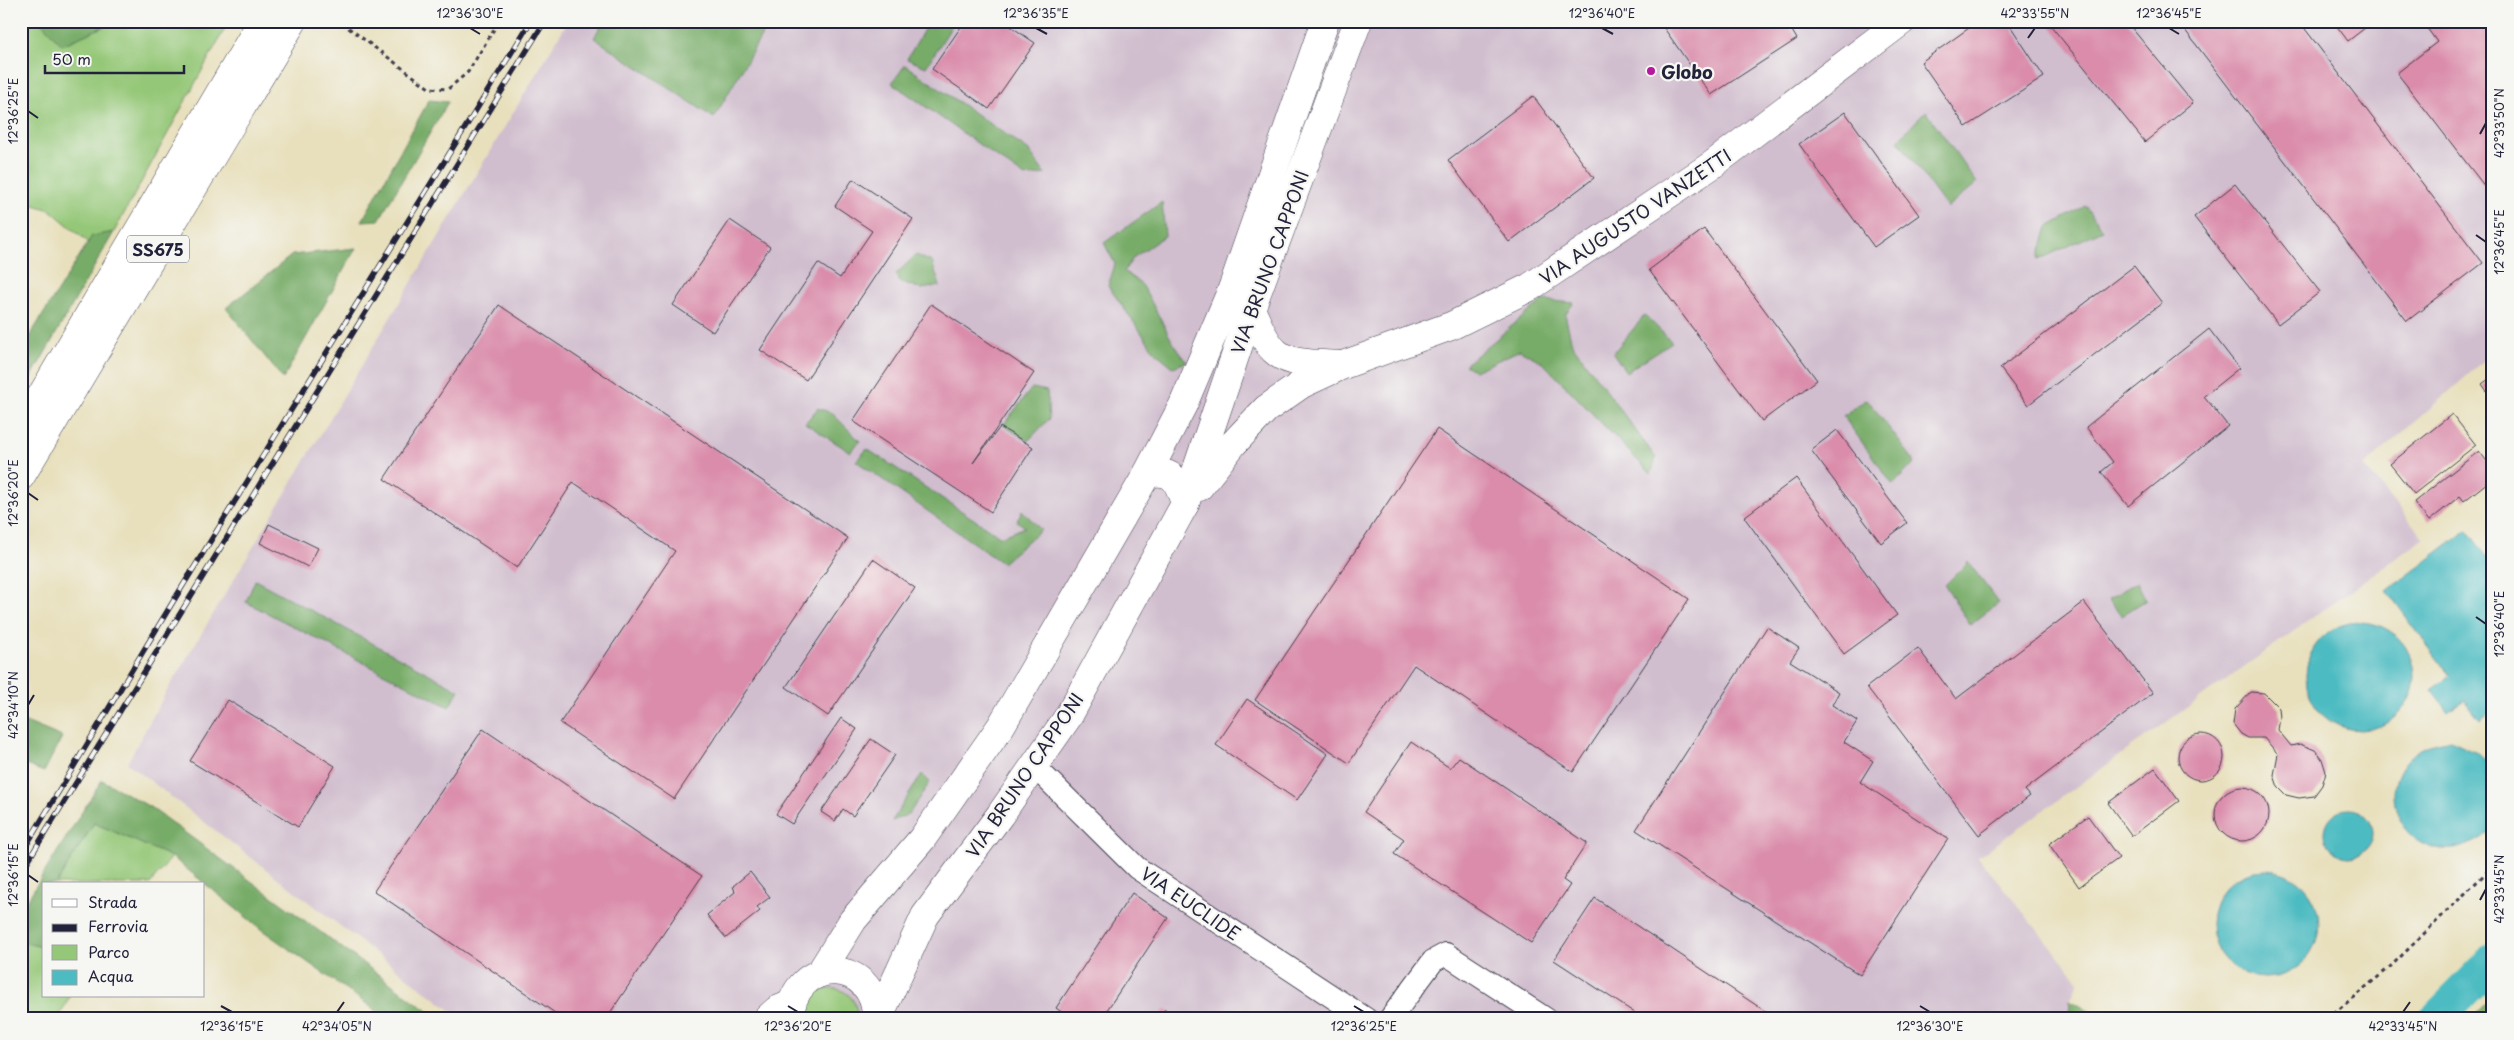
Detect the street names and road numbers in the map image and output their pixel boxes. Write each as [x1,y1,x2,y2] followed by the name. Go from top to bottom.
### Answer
[1534,141,1736,291] street label: VIA AUGUSTO VANZETTI
[1223,166,1315,358] street label: VIA BRUNO CAPPONI
[127,235,189,262] road number: SS675
[959,687,1089,863] street label: VIA BRUNO CAPPONI
[1136,860,1246,946] street label: VIA EUCLIDE

